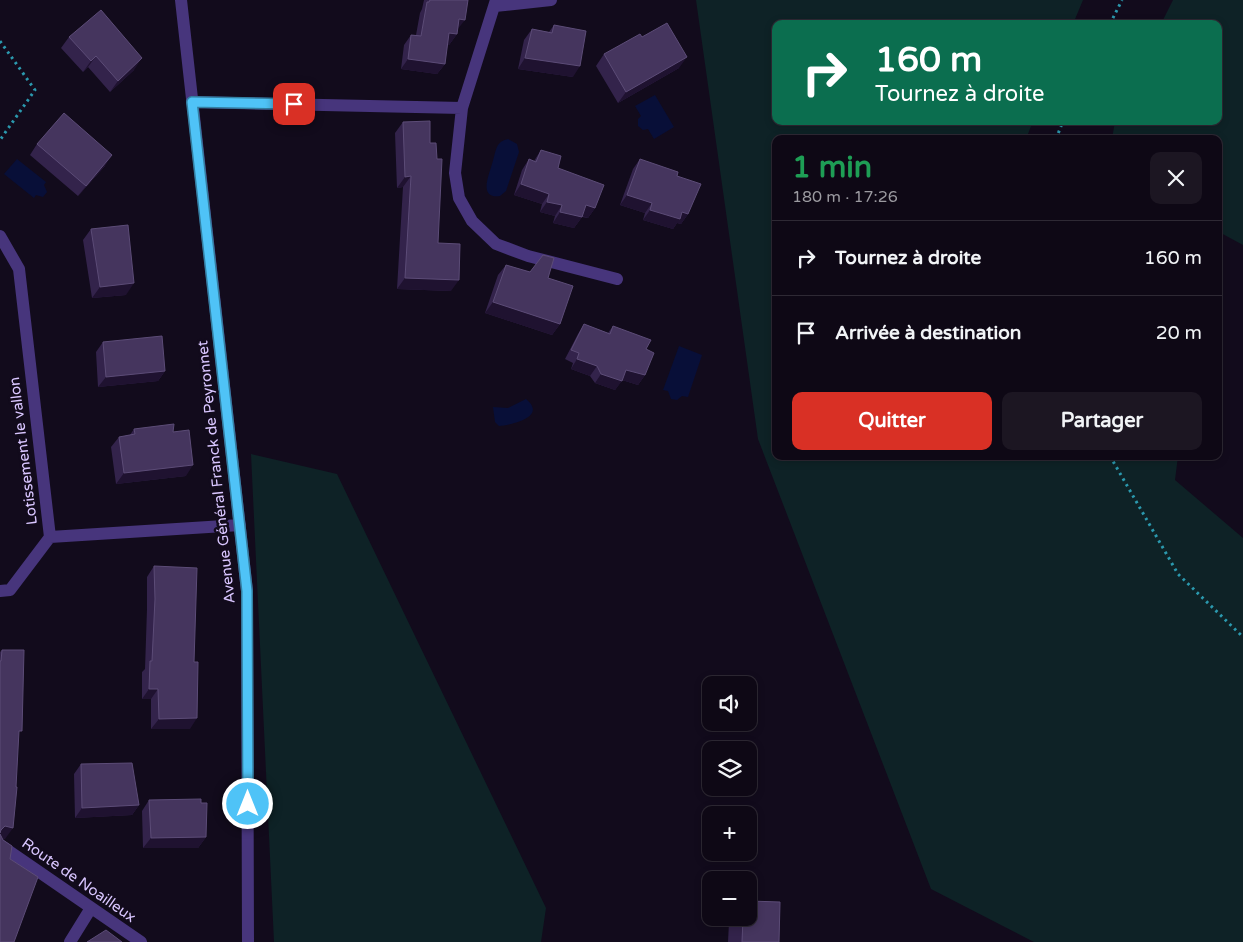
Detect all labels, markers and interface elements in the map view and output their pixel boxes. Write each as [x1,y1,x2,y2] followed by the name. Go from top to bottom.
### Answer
[875,39,982,81] text: 160 m
[792,40,857,105] icon: right
[875,81,1044,107] text: Tournez à droite
[273,83,315,125] pin
[280,90,308,118] icon: arrive
[792,149,872,186] text: 1 min
[1150,152,1202,204] button: close
[792,187,898,207] text: 180 m · 17:26
[792,244,820,272] icon: right
[835,247,981,269] text: Tournez à droite
[1144,247,1202,269] text: 160 m
[792,319,820,347] icon: arrive
[835,322,1021,344] text: Arrivée à destination
[1156,322,1202,344] text: 20 m
[193,339,239,604] street label: Avenue Général Franck de Peyronnet
[5,376,41,526] street label: Lotissement le vallon
[792,392,992,450] button: Quitter
[1002,392,1202,450] button: Partager
[702,676,757,926] map controls
[702,676,757,731] button: sound
[702,741,757,796] button: layers
[221,777,273,829] position arrow
[702,806,757,861] button: +
[19,834,139,926] street label: Route de Noailleux
[702,871,757,926] button: −

